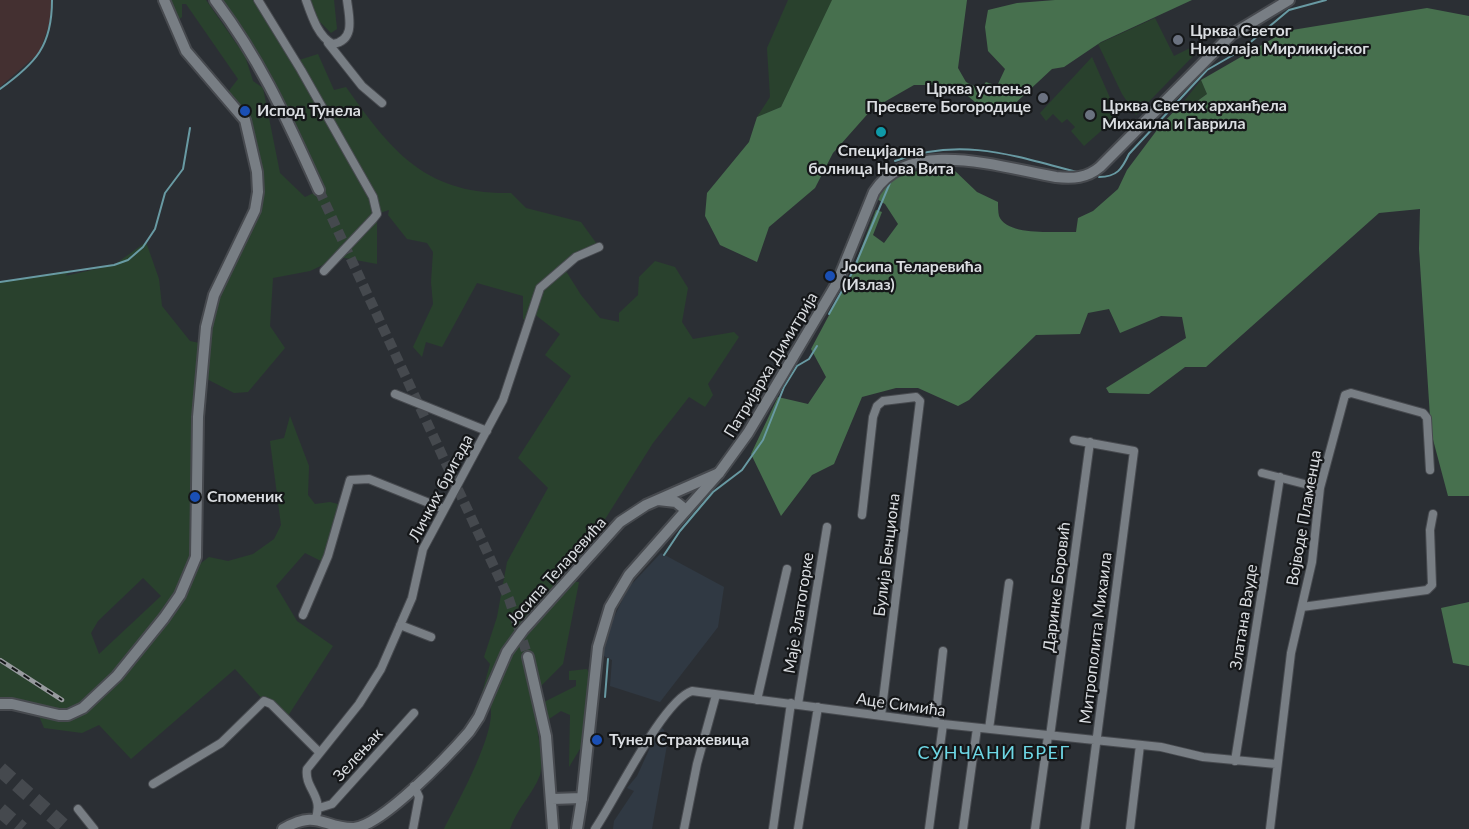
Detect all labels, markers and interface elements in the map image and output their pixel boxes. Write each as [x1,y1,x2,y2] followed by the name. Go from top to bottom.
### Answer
[1190,21,1369,59] place label: Црква Светог Николаја Мирликијског
[1171,33,1185,47] marker: Црква Светог Николаја Мирликијског
[866,79,1031,117] place label: Црква успења Пресвете Богородице
[1036,91,1050,105] marker: Црква успења Пресвете Богородице
[1102,96,1287,134] place label: Црква Светих арханђела Михаила и Гаврила
[257,101,361,121] place label: Испод Тунела
[238,104,252,118] marker: Испод Тунела
[1083,108,1097,122] marker: Црква Светих арханђела Михаила и Гаврила
[874,125,888,139] marker: Специјална болница Нова Вита
[808,141,954,179] place label: Специјална болница Нова Вита
[842,257,982,295] place label: Јосипа Теларевића (Излаз)
[823,269,837,283] marker: Јосипа Теларевића (Излаз)
[720,289,822,441] street label: Патријарха Димитрија
[405,431,477,545] street label: Личких бригада
[1283,449,1325,587] street label: Војводе Пламенца
[207,487,283,507] place label: Споменик
[188,490,202,504] marker: Споменик
[870,492,904,618] street label: Булија Бенциона
[504,513,610,629] street label: Јосипа Теларевића
[1039,521,1075,653] street label: Даринке Боровић
[780,551,818,675] street label: Маје Златогорке
[1076,551,1116,725] street label: Митрополита Михаила
[1226,563,1262,671] street label: Златана Вауде
[855,689,947,721] street label: Аце Симића
[329,725,387,785] street label: Зелењак
[609,730,749,750] place label: Тунел Стражевица
[590,733,604,747] marker: Тунел Стражевица
[917,742,1071,764] district label: СУНЧАНИ БРЕГ

